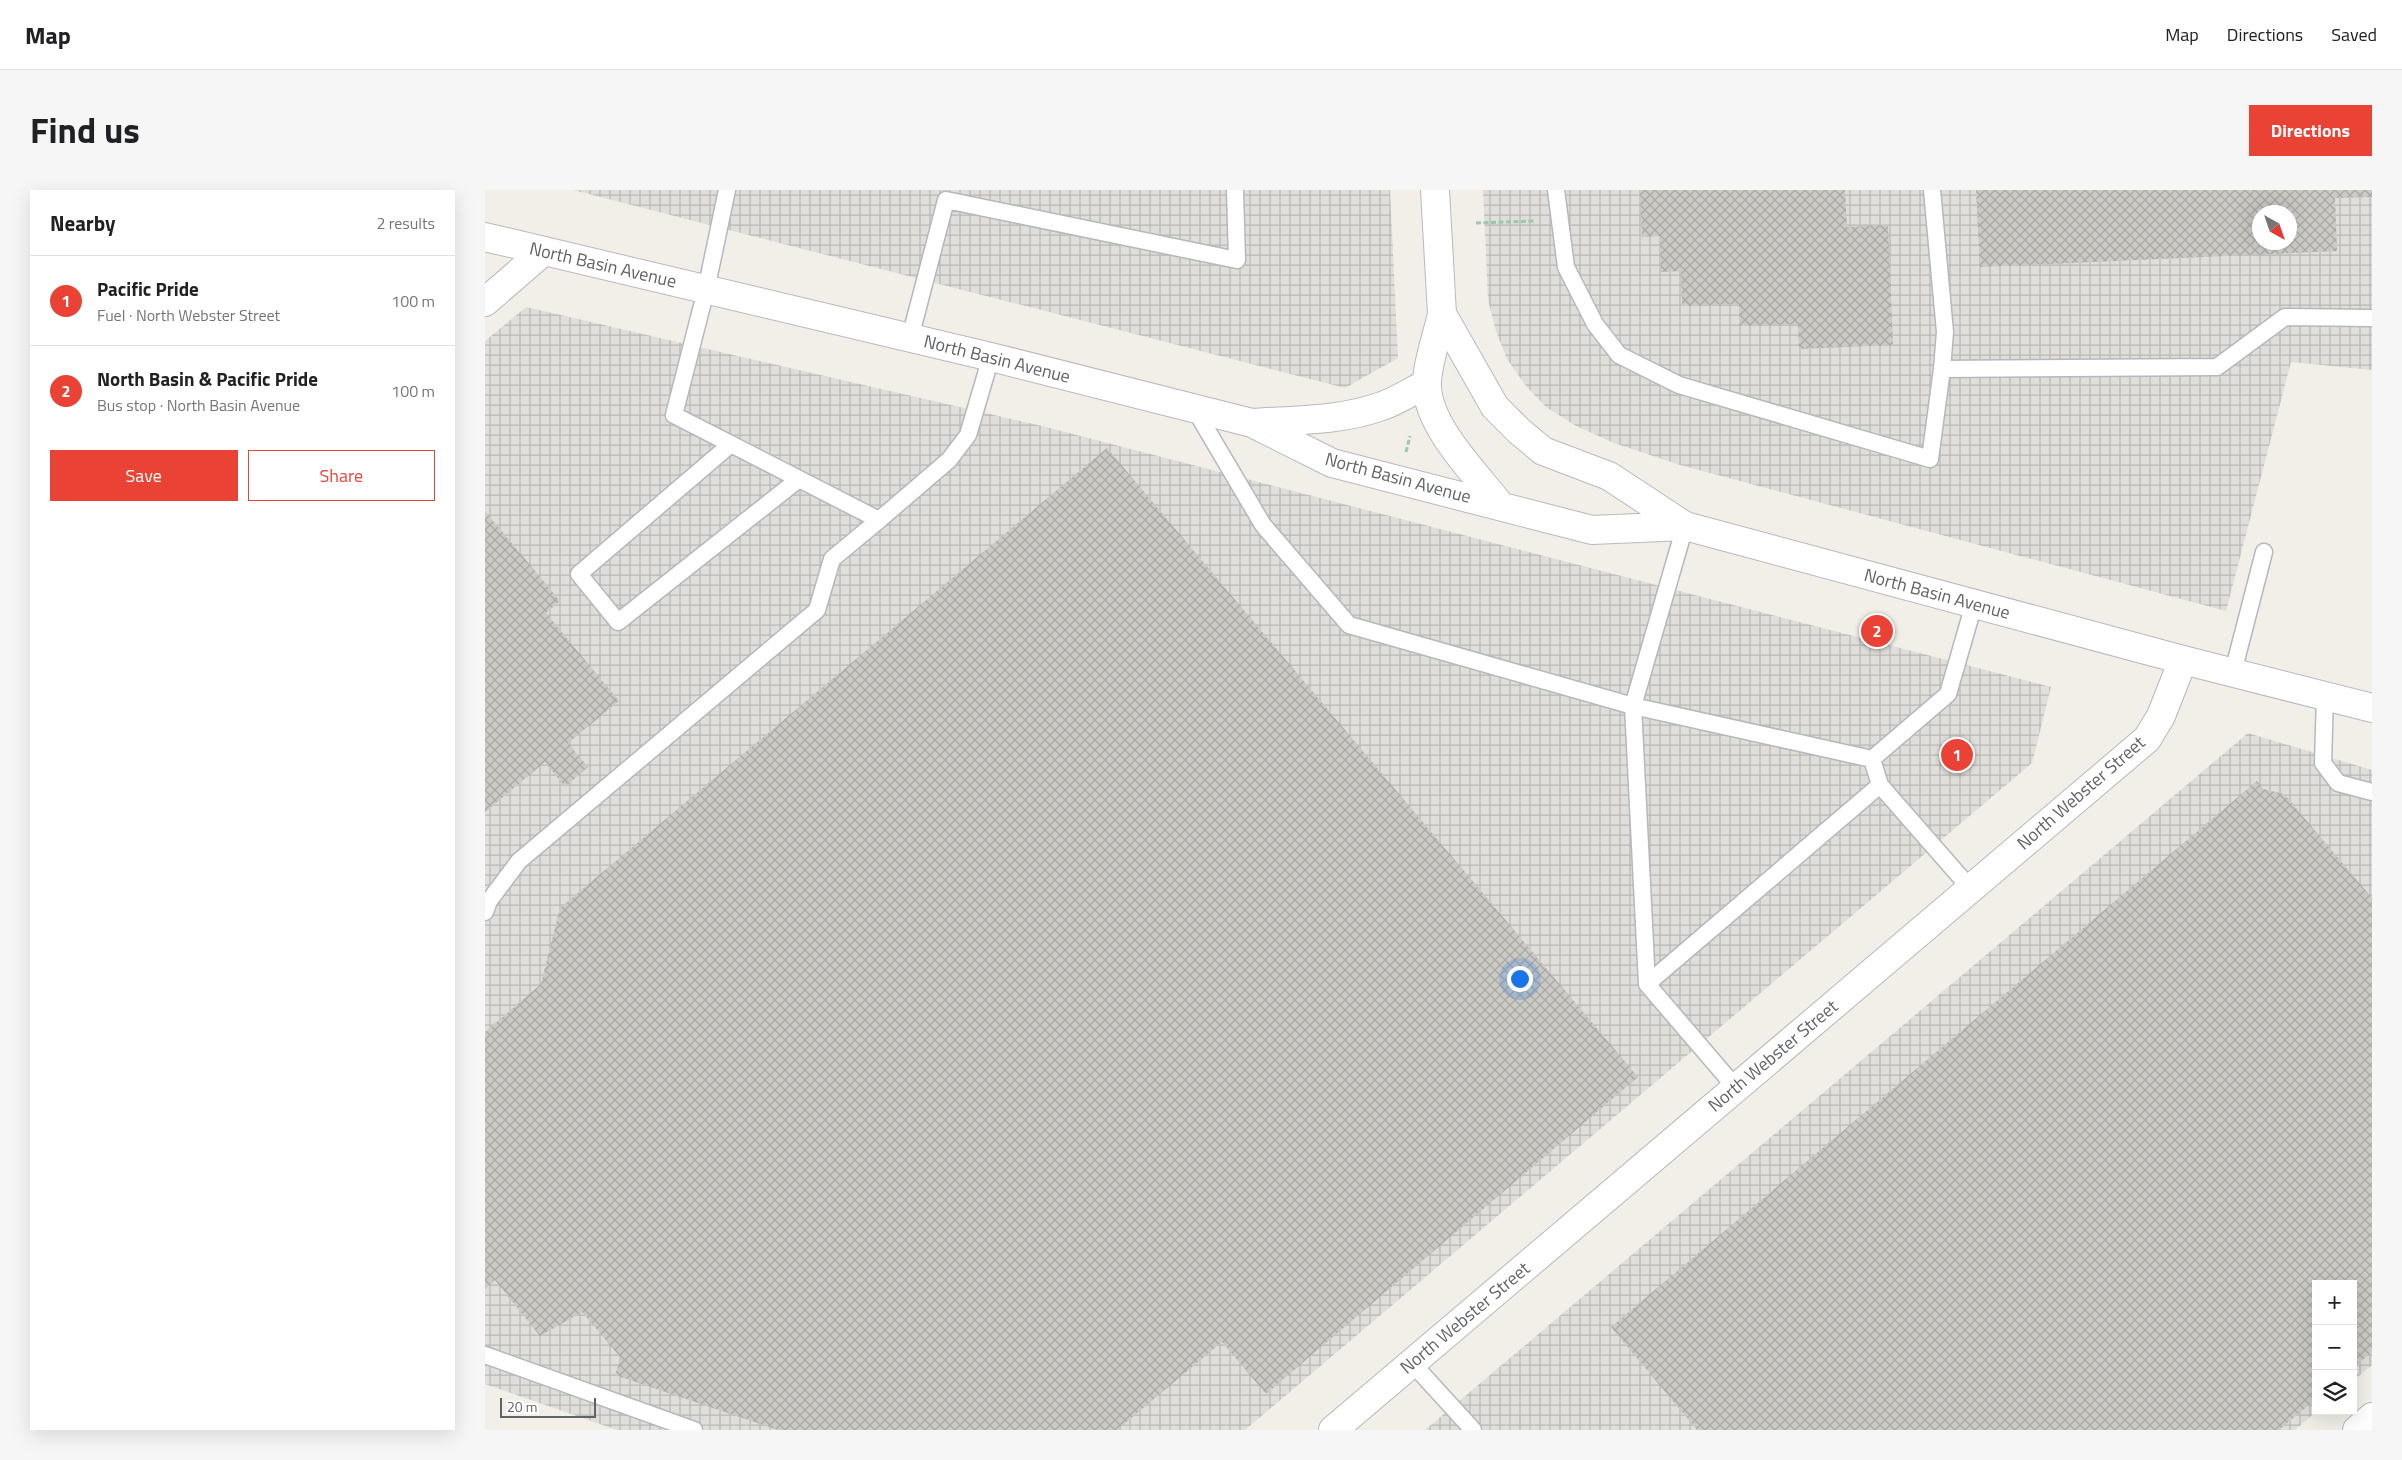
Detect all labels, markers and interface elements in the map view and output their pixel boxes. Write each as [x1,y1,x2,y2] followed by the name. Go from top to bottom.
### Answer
[25,17,71,53] text: Map
[2165,21,2199,48] text: Map
[2227,21,2303,48] text: Directions
[2331,21,2377,48] text: Saved
[30,103,140,157] text: Find us
[2249,105,2372,156] button: Directions
[2252,205,2297,250] north arrow
[50,207,115,239] text: Nearby
[376,211,435,235] text: 2 results
[527,234,679,295] street label: North Basin Avenue
[97,274,199,303] text: Pacific Pride
[62,289,70,313] text: 1
[391,289,435,313] text: 100 m
[97,303,280,327] text: Fuel · North Webster Street
[921,327,1073,390] street label: North Basin Avenue
[97,364,318,393] text: North Basin & Pacific Pride
[62,379,70,403] text: 2
[391,379,435,403] text: 100 m
[97,393,300,417] text: Bus stop · North Basin Avenue
[1322,445,1474,510] street label: North Basin Avenue
[50,450,238,501] button: Save
[248,450,435,501] button: Share
[1861,561,2013,626] street label: North Basin Avenue
[1861,612,1893,650] pin: 2
[2011,729,2151,856] street label: North Webster Street
[1941,736,1973,774] pin: 1
[1507,966,1533,992] your location
[1702,993,1844,1118] street label: North Webster Street
[1394,1255,1536,1380] street label: North Webster Street
[2312,1280,2357,1415] map controls
[2312,1280,2357,1325] button: +
[2312,1325,2357,1370] button: −
[2312,1370,2357,1415] button: layers
[500,1395,596,1418] scale bar
[507,1396,537,1417] text: 20 m

